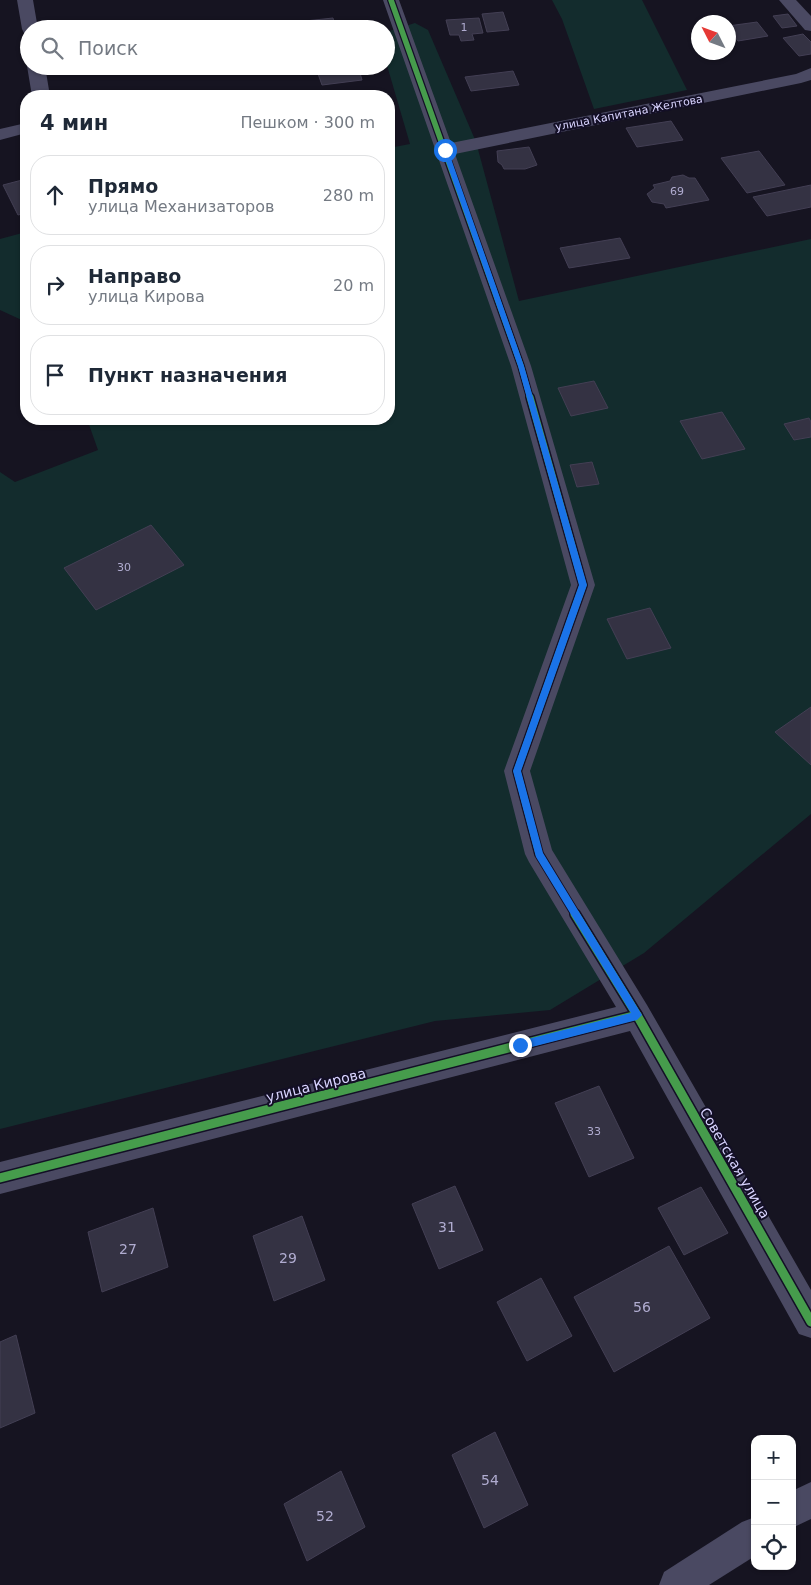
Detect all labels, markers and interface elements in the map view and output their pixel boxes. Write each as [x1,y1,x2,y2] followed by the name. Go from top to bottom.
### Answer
[691,15,736,60] north arrow
[20,20,395,75] search box
[461,21,468,34] house number: 1
[38,34,66,62] icon: search
[78,37,138,59] text: Поиск
[554,92,704,134] street label: улица Капитана Желтова
[40,111,108,135] text: 4 мин
[240,113,375,132] text: Пешком · 300 m
[434,139,457,162] route start
[88,175,158,197] text: Прямо
[41,181,69,209] icon: ahead
[670,185,684,198] house number: 69
[323,186,374,205] text: 280 m
[88,197,274,216] text: улица Механизаторов
[88,265,181,287] text: Направо
[41,271,69,299] icon: right
[333,276,374,295] text: 20 m
[88,287,205,306] text: улица Кирова
[41,361,69,389] icon: arrive
[88,364,287,386] text: Пункт назначения
[117,561,131,574] house number: 30
[509,1034,532,1057] route end
[264,1065,368,1105] street label: улица Кирова
[697,1105,773,1221] street label: Советская улица
[587,1125,601,1138] house number: 33
[438,1219,456,1235] house number: 31
[119,1241,137,1257] house number: 27
[279,1250,297,1266] house number: 29
[633,1299,651,1315] house number: 56
[751,1435,796,1570] map controls
[751,1435,796,1480] button: +
[481,1472,499,1488] house number: 54
[751,1480,796,1525] button: −
[316,1508,334,1524] house number: 52
[751,1525,796,1570] button: locate

